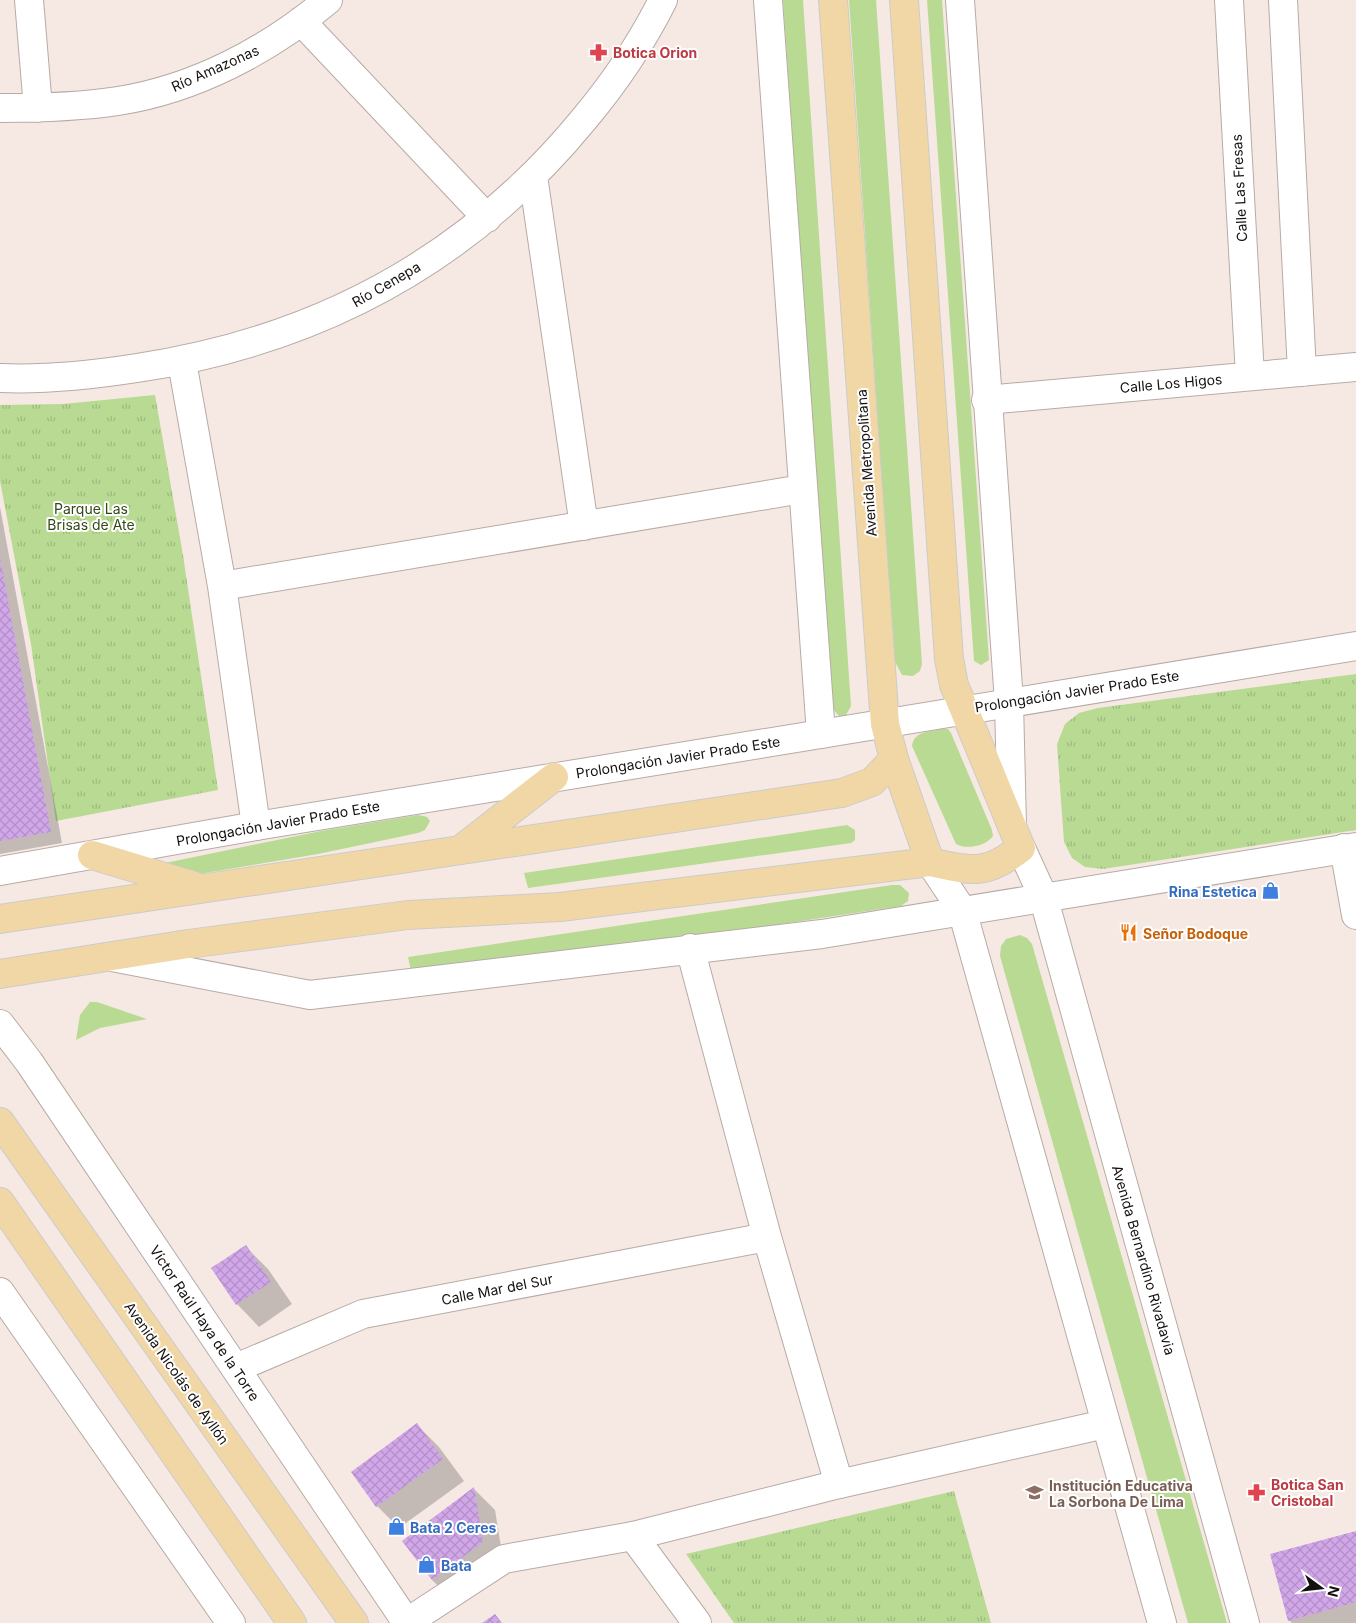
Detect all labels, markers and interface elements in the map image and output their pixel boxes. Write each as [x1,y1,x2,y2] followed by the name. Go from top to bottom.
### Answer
[169,41,261,95] street label: Río Amazonas
[589,42,609,62] pharmacy icon: Botica Orion
[613,44,697,61] place label: Botica Orion
[1228,134,1250,242] street label: Calle Las Fresas
[349,258,423,310] street label: Río Cenepa
[1119,370,1223,396] street label: Calle Los Higos
[852,389,880,537] street label: Avenida Metropolitana
[47,500,135,533] park label: Parque Las Brisas de Ate
[974,666,1180,716] street label: Prolongación Javier Prado Este
[575,732,781,782] street label: Prolongación Javier Prado Este
[175,797,381,849] street label: Prolongación Javier Prado Este
[1261,881,1281,901] shop icon: Rina Estetica
[1169,883,1257,900] place label: Rina Estetica
[1119,923,1139,943] restaurant icon: Señor Bodoque
[1143,925,1248,942] place label: Señor Bodoque
[1109,1163,1179,1357] street label: Avenida Bernardino Rivadavia
[146,1242,264,1404] street label: Víctor Raúl Haya de la Torre
[440,1270,554,1308] street label: Calle Mar del Sur
[121,1298,233,1448] street label: Avenida Nicolás de Ayllón
[1271,1476,1344,1509] place label: Botica San Cristobal
[1049,1477,1193,1510] place label: Institución Educativa La Sorbona De Lima
[1247,1482,1267,1502] pharmacy icon: Botica San Cristobal
[1025,1483,1045,1503] school or university icon: Institución Educativa La Sorbona De Lima
[386,1517,406,1537] shop icon: Bata 2 Ceres
[410,1519,497,1536] place label: Bata 2 Ceres
[417,1555,437,1575] shop icon: Bata
[441,1557,472,1574] place label: Bata
[1296,1563,1346,1613] north arrow
[1324,1584,1344,1599] text: N

